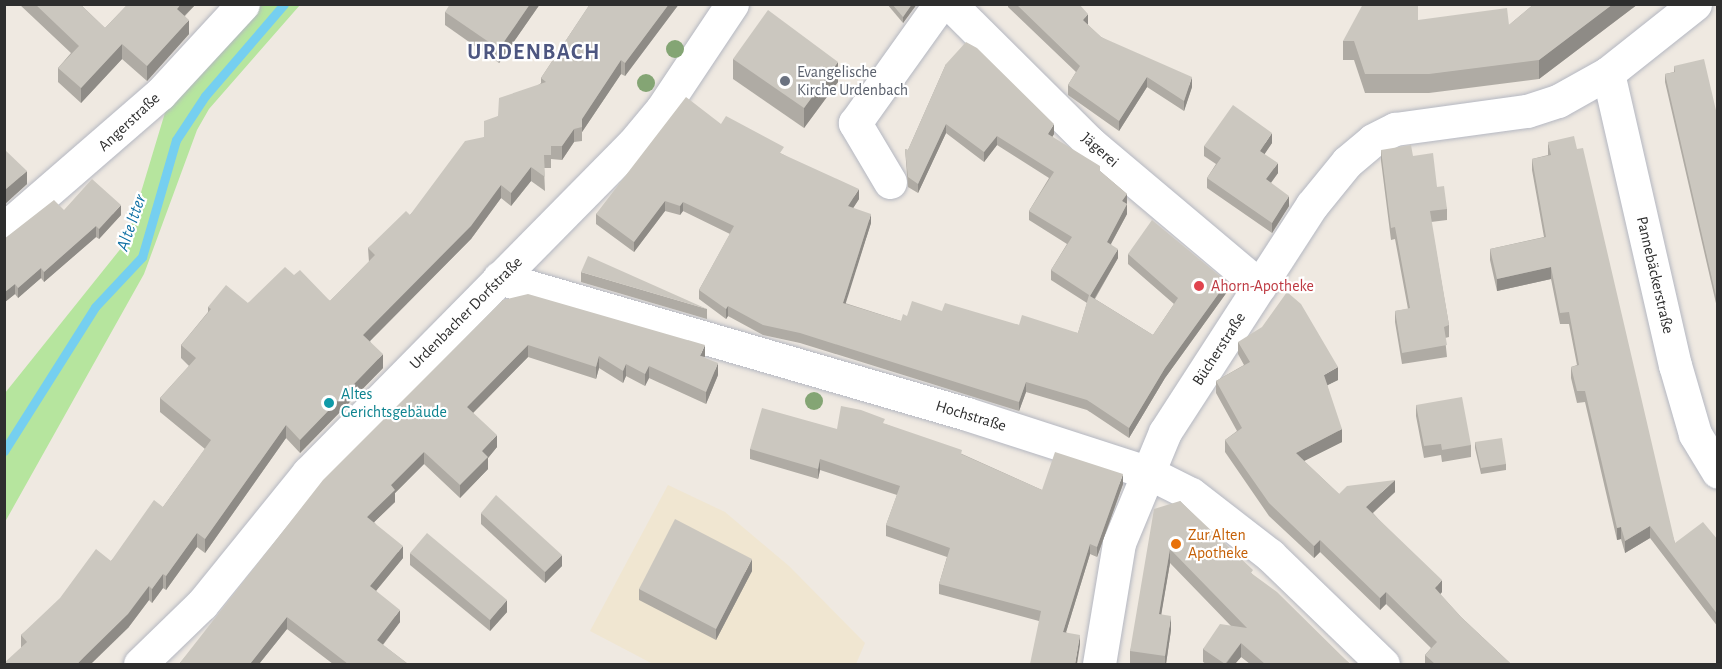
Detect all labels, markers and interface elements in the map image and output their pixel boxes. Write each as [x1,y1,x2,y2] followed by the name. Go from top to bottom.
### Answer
[467,40,601,66] district label: URDENBACH
[797,62,908,100] place label: Evangelische Kirche Urdenbach
[778,74,792,88] marker: Evangelische Kirche Urdenbach
[94,89,164,155] street label: Angerstraße
[1077,128,1123,172] street label: Jägerei
[112,192,152,254] water label: Alte Itter
[1632,214,1678,336] street label: Pannebäckerstraße
[406,253,526,373] street label: Urdenbacher Dorfstraße
[1211,276,1314,296] place label: Ahorn-Apotheke
[1192,279,1206,293] marker: Ahorn-Apotheke
[1188,309,1250,389] street label: Bücherstraße
[341,384,447,422] place label: Altes Gerichtsgebäude
[322,396,336,410] marker: Altes Gerichtsgebäude
[933,396,1009,436] street label: Hochstraße
[1188,525,1248,563] place label: Zur Alten Apotheke
[1169,537,1183,551] marker: Zur Alten Apotheke

